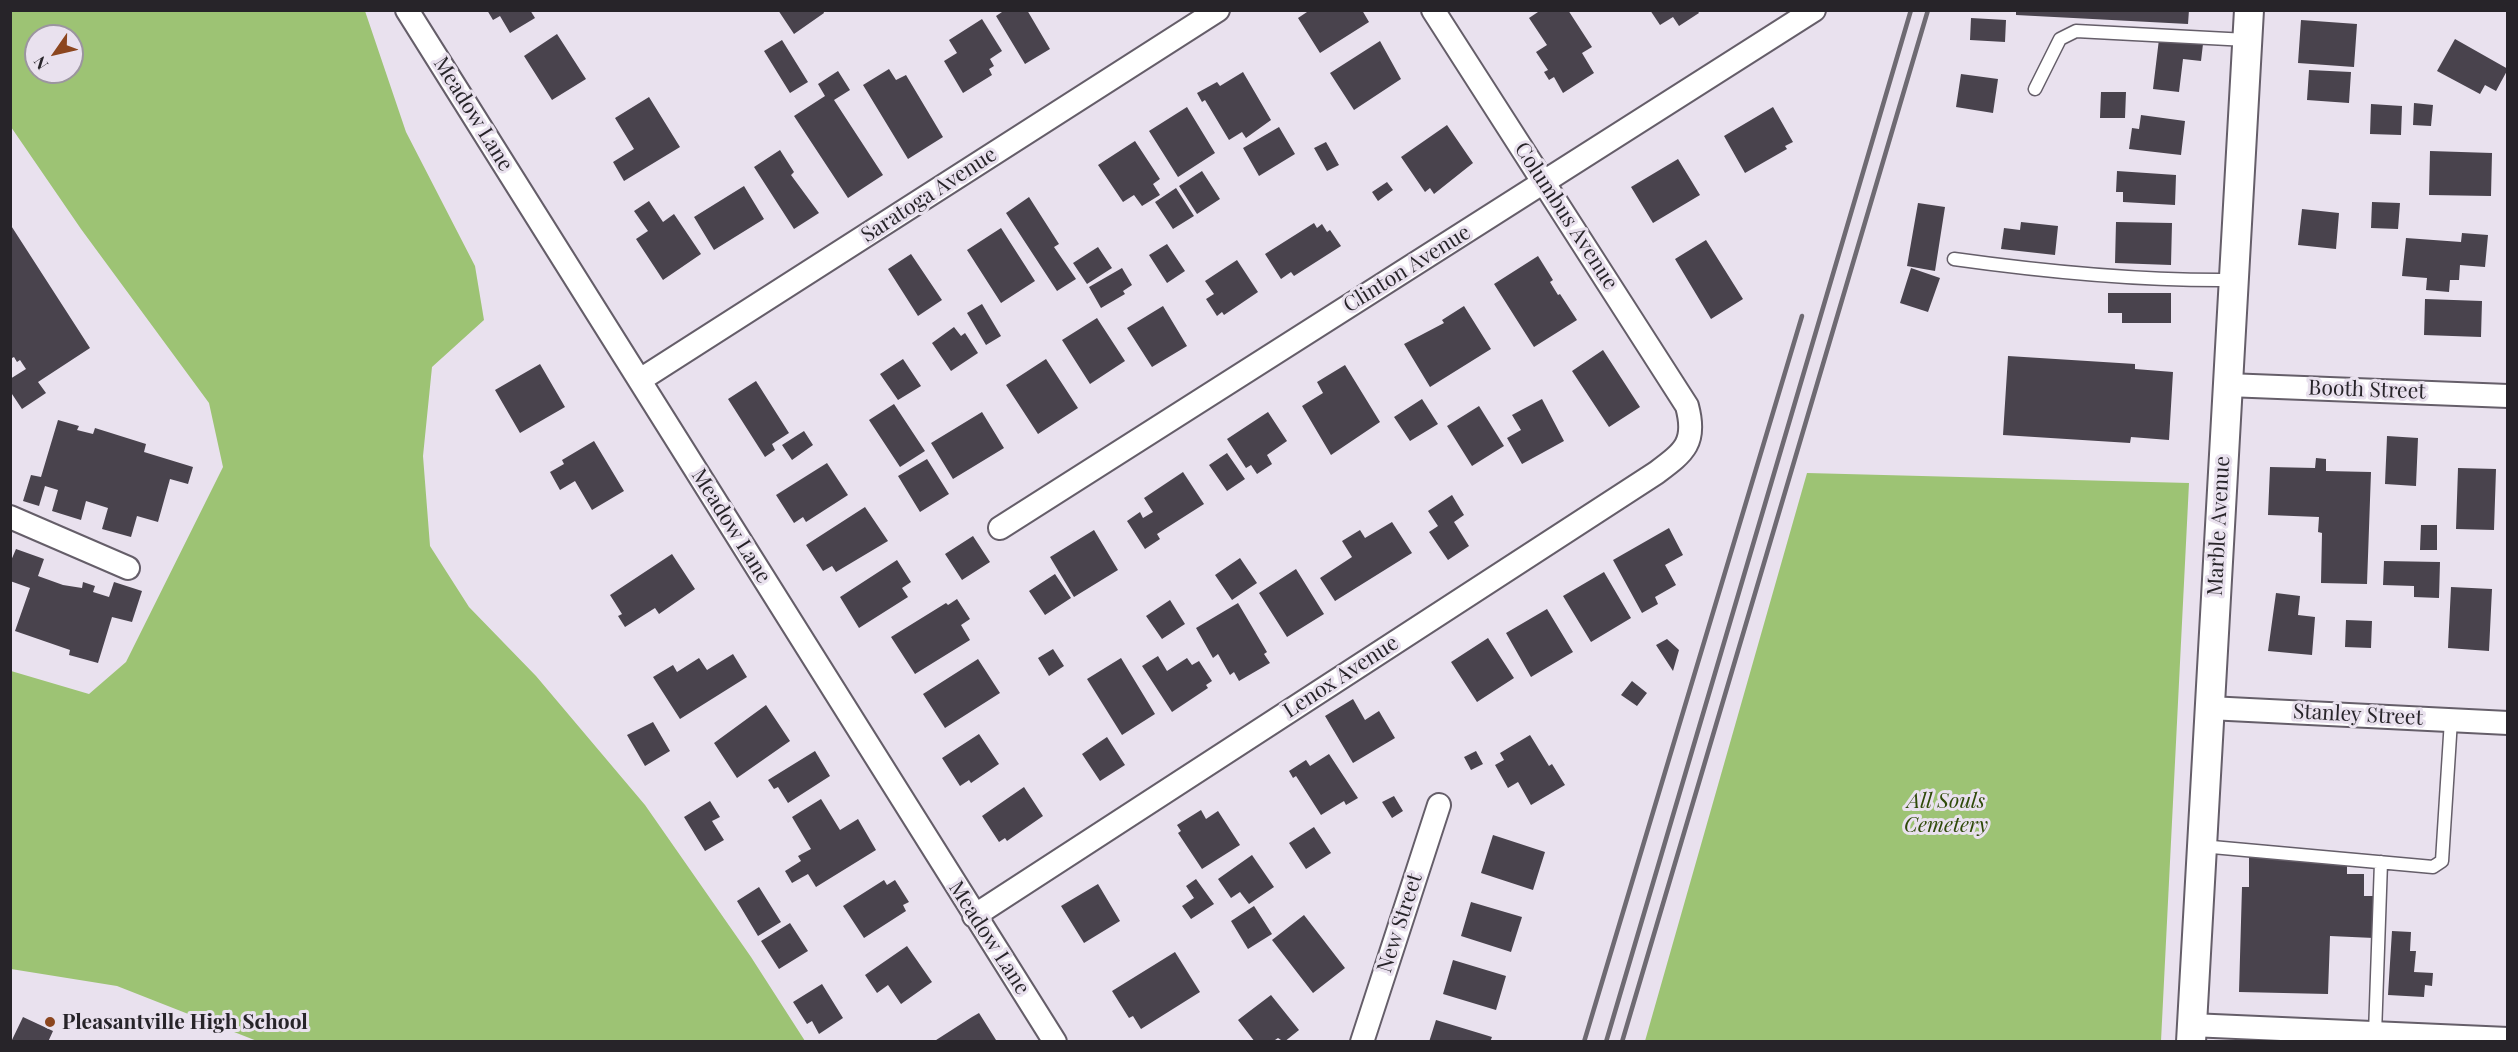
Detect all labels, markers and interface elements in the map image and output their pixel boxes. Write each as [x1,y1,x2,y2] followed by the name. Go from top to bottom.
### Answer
[24,24,84,84] north arrow
[428,52,518,176] street label: Meadow Lane
[28,53,52,74] text: N
[1509,138,1623,294] street label: Columbus Avenue
[857,142,1001,248] street label: Saratoga Avenue
[1339,220,1475,318] street label: Clinton Avenue
[2308,375,2426,405] street label: Booth Street
[2203,455,2235,597] street label: Marble Avenue
[686,464,776,588] street label: Meadow Lane
[1279,630,1403,724] street label: Lenox Avenue
[2292,699,2424,731] street label: Stanley Street
[1904,788,1988,838] park label: All Souls Cemetery
[1372,870,1428,976] street label: New Street
[943,877,1035,999] street label: Meadow Lane
[62,1009,308,1035] place label: Pleasantville High School
[43,1015,57,1029] marker: Pleasantville High School

